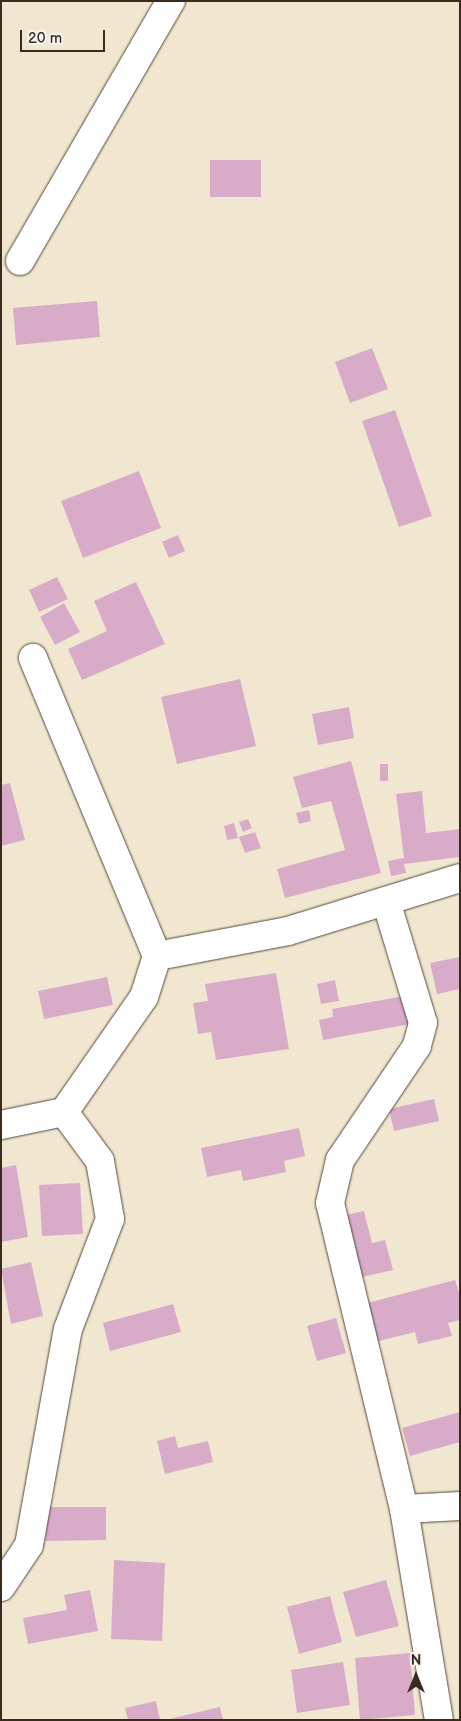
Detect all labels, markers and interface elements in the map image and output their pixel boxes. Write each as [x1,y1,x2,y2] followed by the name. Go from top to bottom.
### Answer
[22,20,108,52] scale bar
[28,29,62,48] text: 20 m
[391,1651,441,1701] north arrow
[411,1652,421,1669] text: N

